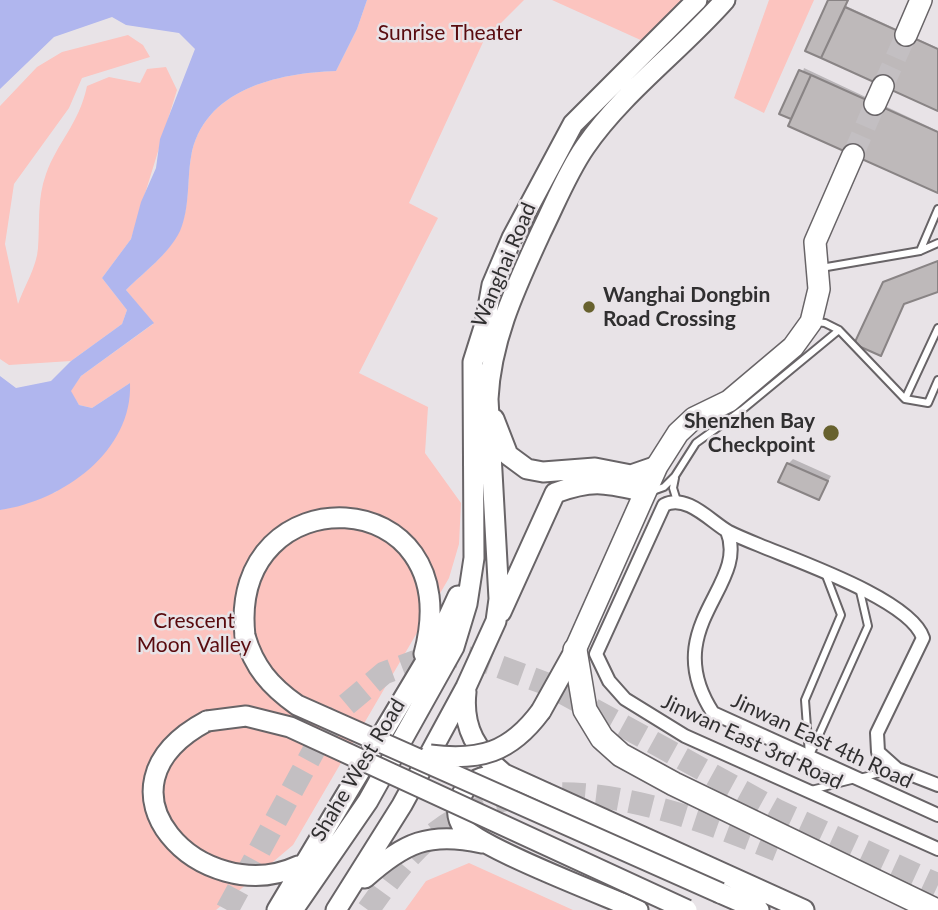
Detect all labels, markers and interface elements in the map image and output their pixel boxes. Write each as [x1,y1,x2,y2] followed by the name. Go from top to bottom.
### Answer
[378,20,522,46] park label: Sunrise Theater
[466,199,542,331] street label: Wanghai Road
[603,282,770,332] place label: Wanghai Dongbin Road Crossing
[581,299,597,315] marker: Wanghai Dongbin Road Crossing
[684,408,815,458] place label: Shenzhen Bay Checkpoint
[821,423,841,443] marker: Shenzhen Bay Checkpoint
[137,608,251,658] park label: Crescent Moon Valley
[727,688,917,794] street label: Jinwan East 4th Road
[657,689,847,795] street label: Jinwan East 3rd Road
[306,694,410,846] street label: Shahe West Road

